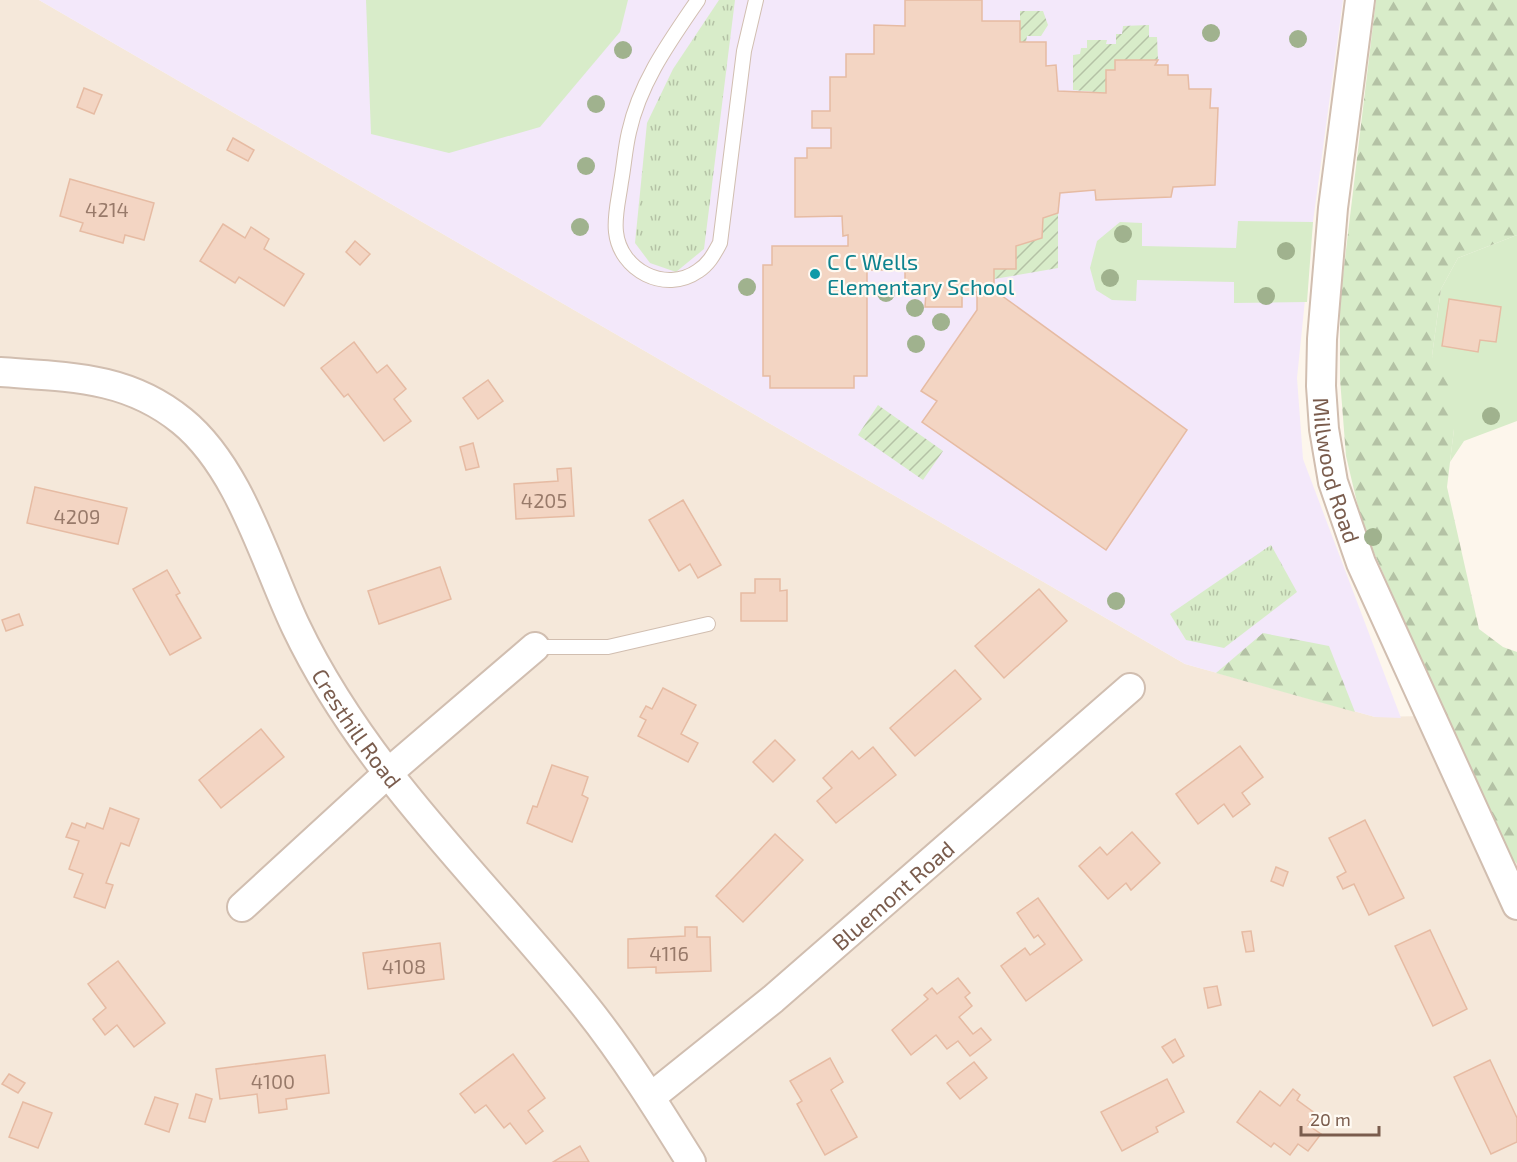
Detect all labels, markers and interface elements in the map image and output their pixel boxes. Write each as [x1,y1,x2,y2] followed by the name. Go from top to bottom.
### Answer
[85,197,129,221] house number: 4214
[827,248,1015,299] place label: C C Wells Elementary School
[808,267,822,281] marker: C C Wells Elementary School
[1309,396,1366,546] street label: Millwood Road
[521,488,567,512] house number: 4205
[53,504,101,528] house number: 4209
[307,664,407,793] street label: Cresthill Road
[826,835,959,955] street label: Bluemont Road
[649,941,689,965] house number: 4116
[382,954,426,978] house number: 4108
[251,1069,295,1093] house number: 4100
[1301,1099,1379,1137] scale bar
[1310,1108,1351,1130] text: 20 m

